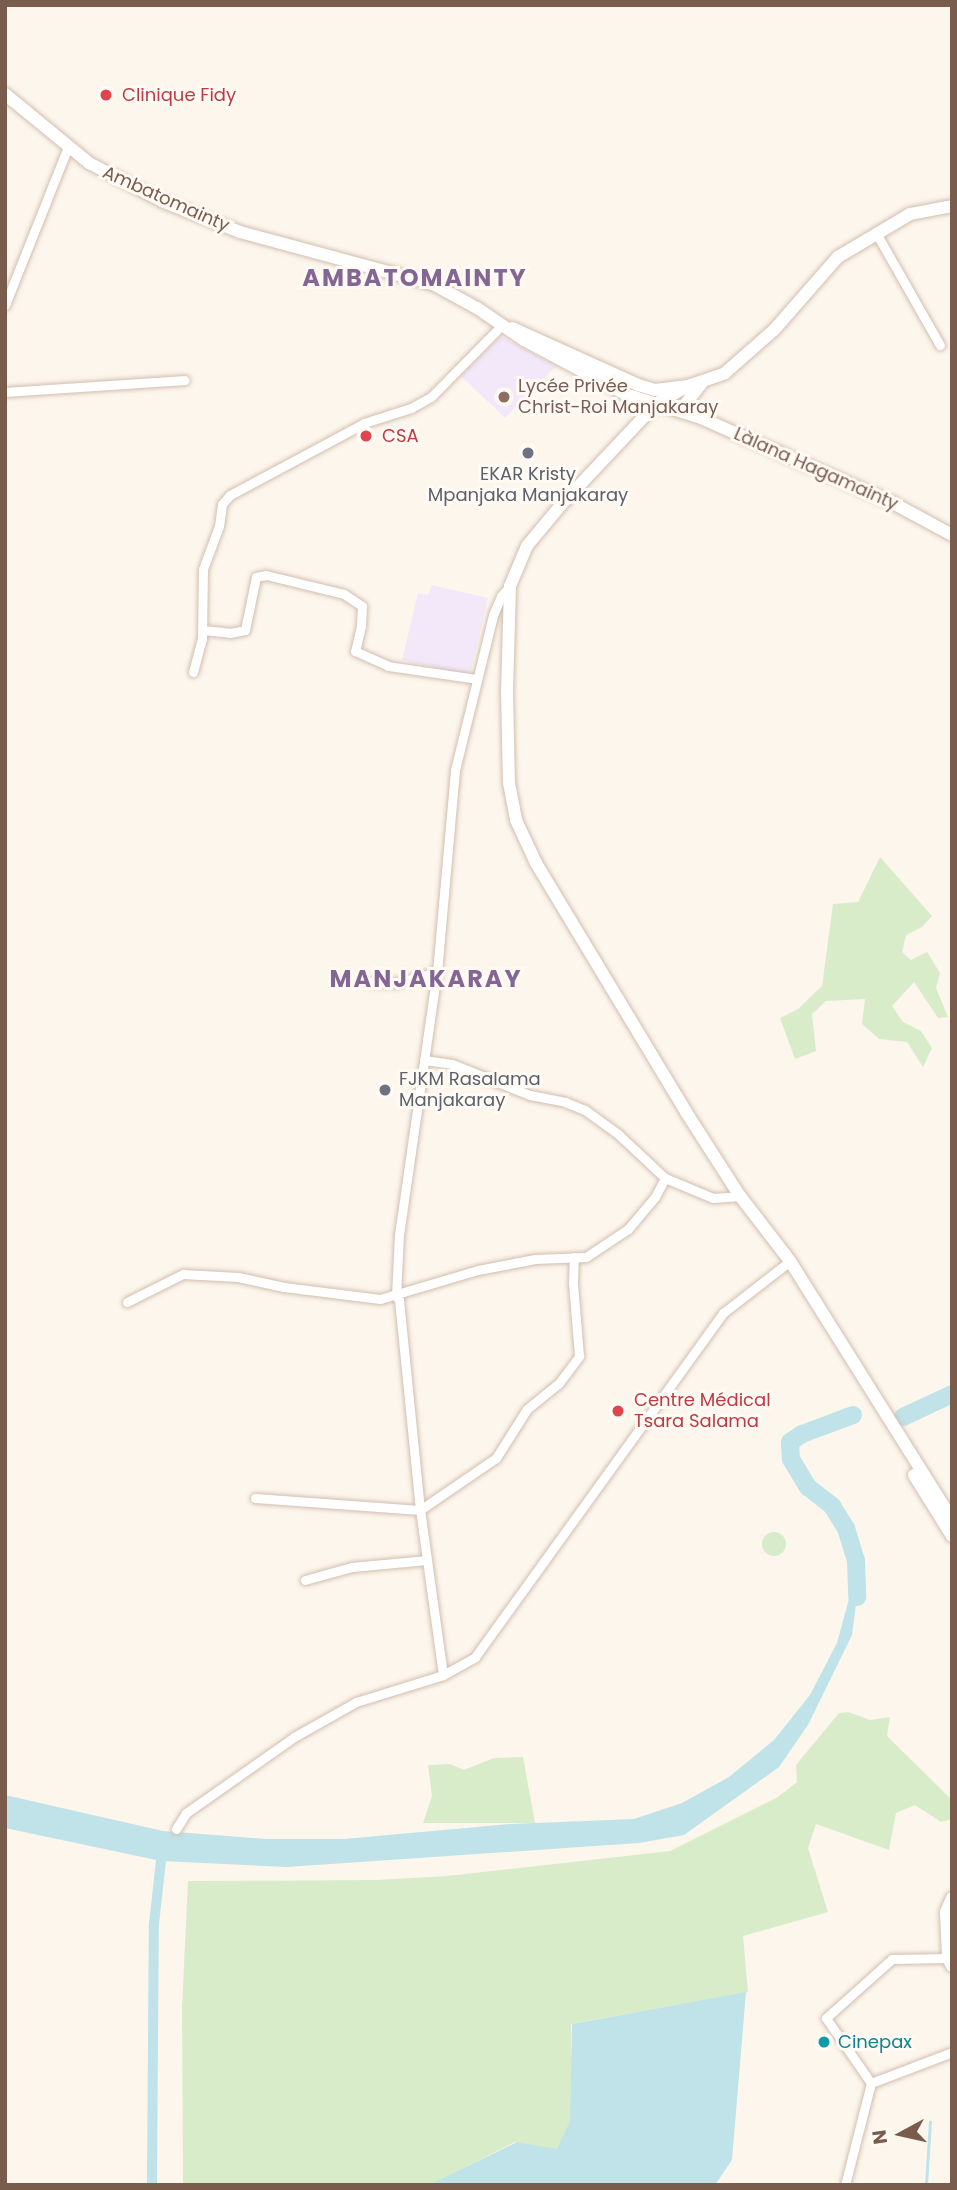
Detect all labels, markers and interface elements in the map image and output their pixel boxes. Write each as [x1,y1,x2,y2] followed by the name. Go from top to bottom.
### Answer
[122,84,236,106] place label: Clinique Fidy
[96,85,116,105] marker: Clinique Fidy
[99,161,233,237] street label: Ambatomainty
[304,264,526,292] district label: AMBATOMAINTY
[518,376,718,418] place label: Lycée Privée Christ-Roi Manjakaray
[496,389,512,405] marker: Lycée Privée Christ-Roi Manjakaray
[731,423,901,515] street label: Làlana Hagamainty
[382,425,419,447] place label: CSA
[356,426,376,446] marker: CSA
[520,445,536,461] marker: EKAR Kristy Mpanjaka Manjakaray
[428,464,628,506] place label: EKAR Kristy Mpanjaka Manjakaray
[331,965,521,993] district label: MANJAKARAY
[399,1069,541,1112] place label: FJKM Rasalama Manjakaray
[377,1082,393,1098] marker: FJKM Rasalama Manjakaray
[634,1390,771,1432] place label: Centre Médical Tsara Salama
[608,1401,628,1421] marker: Centre Médical Tsara Salama
[838,2031,912,2053] place label: Cinepax
[816,2034,832,2050] marker: Cinepax
[866,2099,936,2169] north arrow
[865,2128,894,2146] text: N

